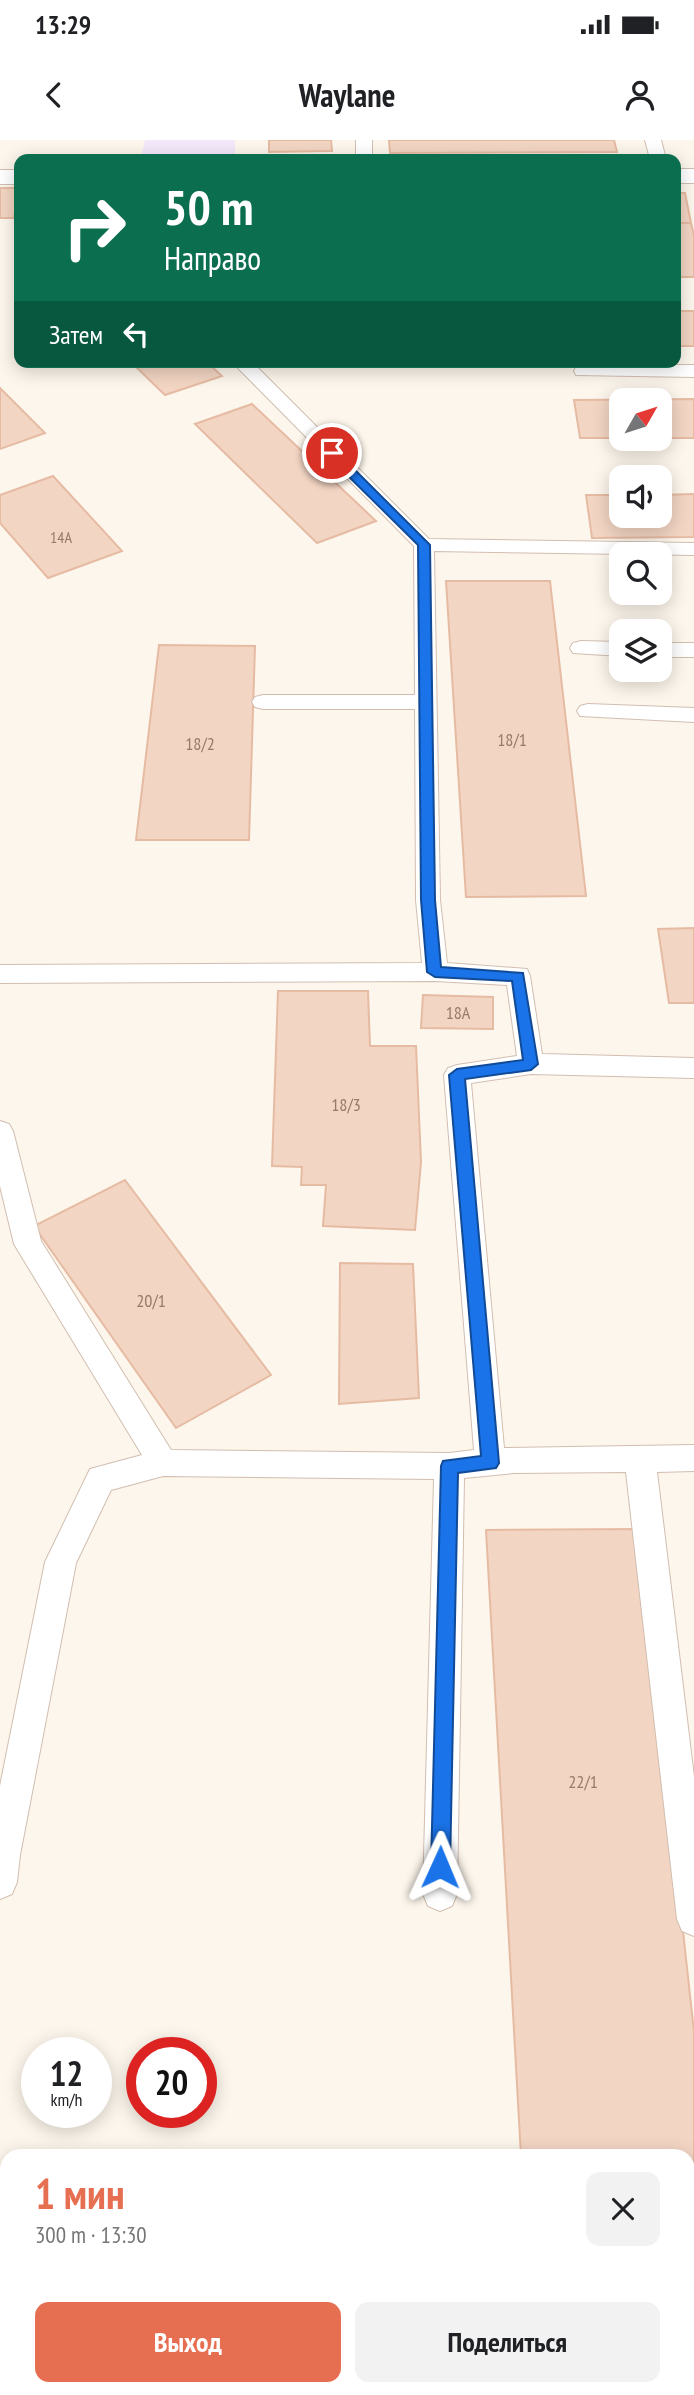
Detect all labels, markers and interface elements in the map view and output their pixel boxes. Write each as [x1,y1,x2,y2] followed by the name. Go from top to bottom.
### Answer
[35,8,91,41] text: 13:29
[299,74,395,116] text: Waylane
[35,76,73,114] icon: back
[621,76,659,114] icon: person
[164,175,253,239] text: 50 m
[49,182,140,273] icon: right
[164,237,261,279] text: Направо
[117,315,155,353] icon: left
[49,318,103,351] text: Затем
[609,388,672,452] north arrow
[609,388,672,682] map controls
[302,423,362,483] pin
[313,434,351,472] icon: arrive
[609,465,672,528] button: sound
[50,527,72,547] house number: 14А
[609,542,672,605] button: search
[609,619,672,682] button: layers
[497,728,527,751] house number: 18/1
[185,732,215,755] house number: 18/2
[446,1001,471,1024] house number: 18А
[331,1093,361,1116] house number: 18/3
[136,1289,166,1312] house number: 20/1
[568,1770,598,1793] house number: 22/1
[403,1830,477,1904] position arrow
[126,2037,217,2128] speed limit sign: 20
[50,2050,83,2096] text: 12
[51,2088,82,2111] text: km/h
[35,2166,125,2221] text: 1 мин
[586,2172,660,2246] button: close
[35,2220,147,2249] text: 300 m · 13:30
[35,2302,341,2382] button: Выход
[355,2302,660,2382] button: Поделиться

